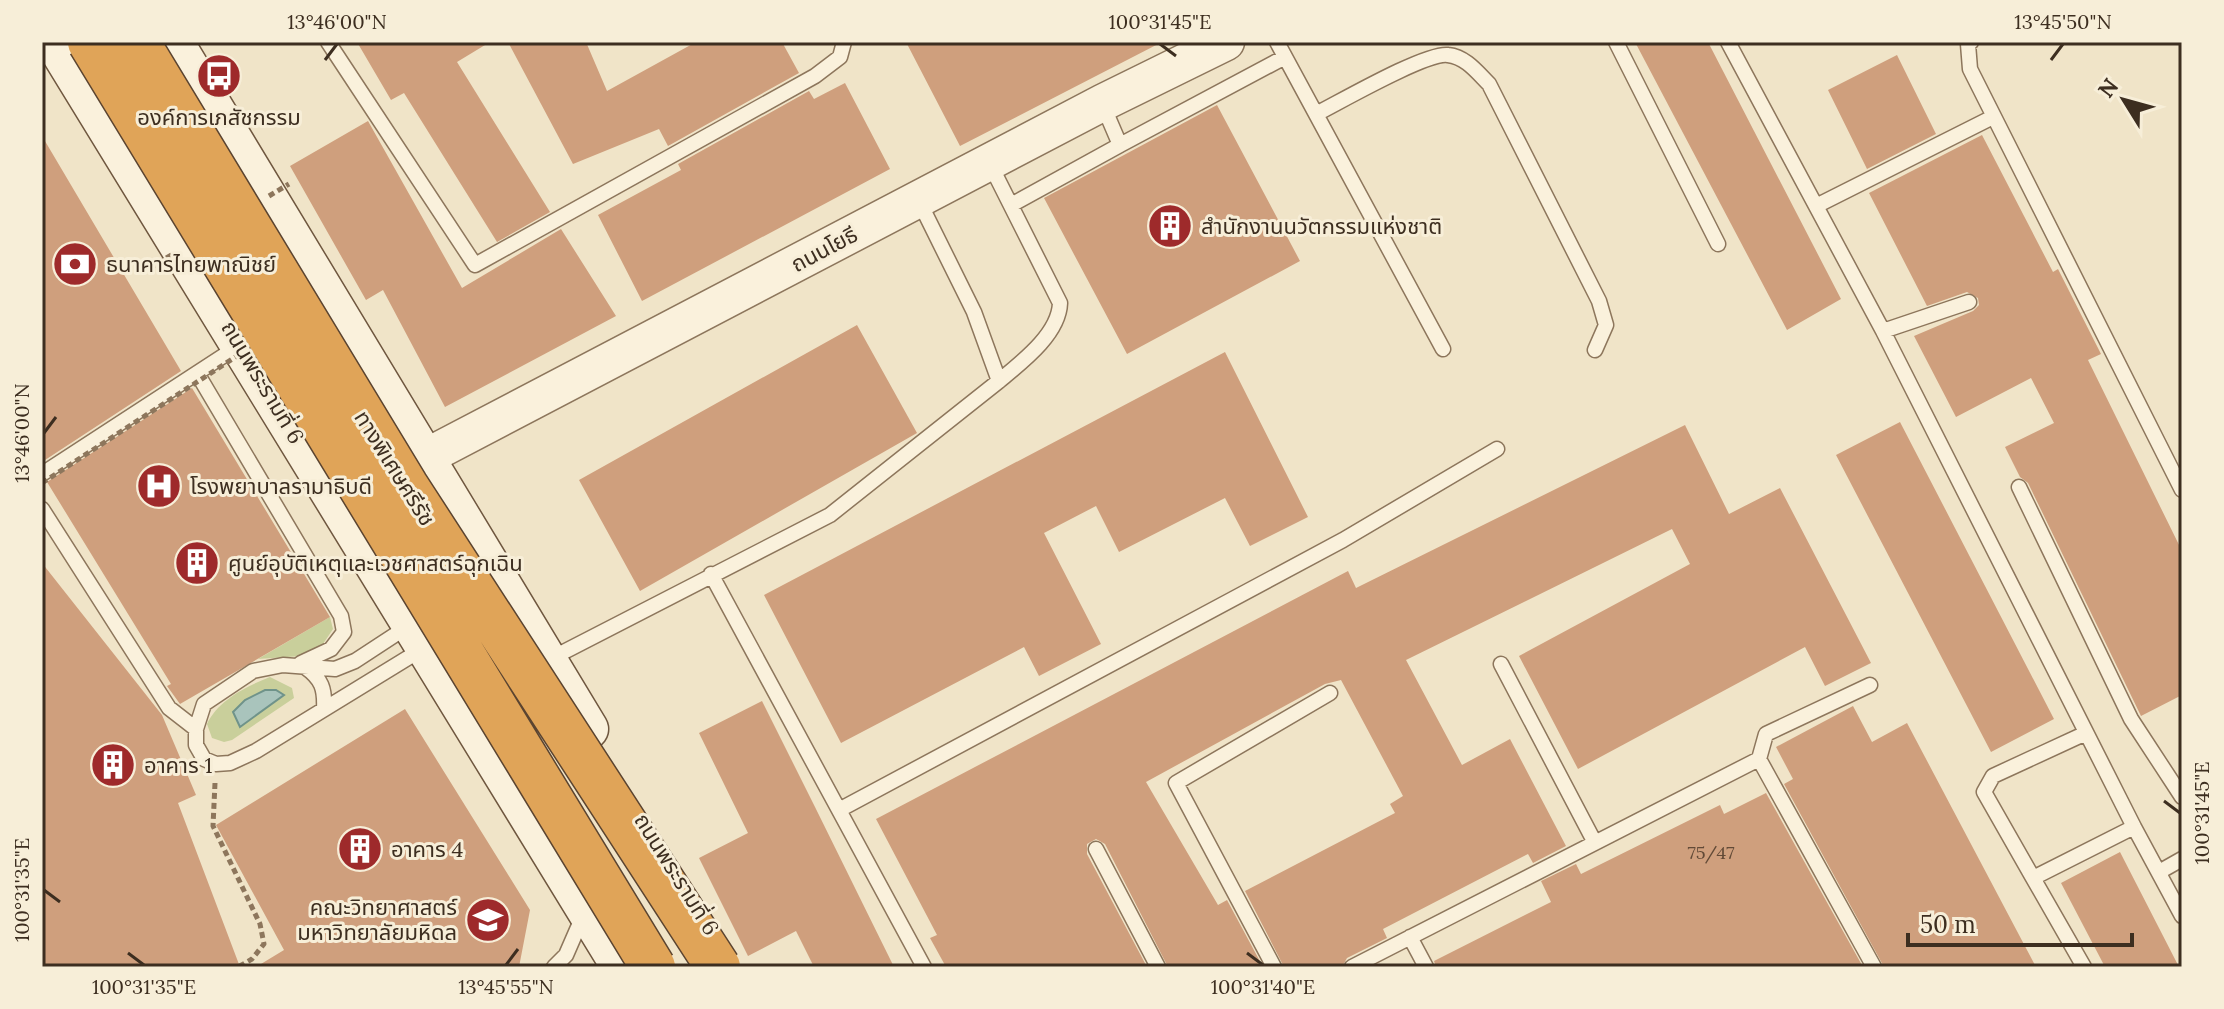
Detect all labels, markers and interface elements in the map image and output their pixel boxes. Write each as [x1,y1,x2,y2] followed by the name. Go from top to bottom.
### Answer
[287,9,387,34] text: 13°46'00"N
[1109,9,1211,34] text: 100°31'45"E
[2014,9,2112,34] text: 13°45'50"N
[195,52,243,100] bus stop icon: องค์การเภสัชกรรม
[2084,60,2164,140] north arrow
[2092,73,2124,103] text: N
[137,103,301,131] place label: องค์การเภสัชกรรม
[1146,202,1194,250] building icon: สำนักงานนวัตกรรมแห่งชาติ
[1201,212,1442,240] place label: สำนักงานนวัตกรรมแห่งชาติ
[786,220,862,278] street label: ถนนโยธี
[51,240,99,288] bank icon: ธนาคารไทยพาณิชย์
[106,250,276,278] place label: ธนาคารไทยพาณิชย์
[215,315,312,449] street label: ถนนพระรามที่ 6
[9,383,34,483] text: 13°46'00"N
[348,405,442,531] street label: ทางพิเศษศรีรัช
[135,462,183,510] hospital icon: โรงพยาบาลรามาธิบดี
[190,472,372,500] place label: โรงพยาบาลรามาธิบดี
[173,539,221,587] building icon: ศูนย์อุบัติเหตุและเวชศาสตร์ฉุกเฉิน
[228,549,523,577] place label: ศูนย์อุบัติเหตุและเวชศาสตร์ฉุกเฉิน
[89,741,137,789] building icon: อาคาร 1
[144,751,213,779] place label: อาคาร 1
[2189,762,2214,864] text: 100°31'45"E
[628,807,726,940] street label: ถนนพระรามที่ 6
[336,825,384,873] building icon: อาคาร 4
[391,835,464,863] place label: อาคาร 4
[9,838,34,942] text: 100°31'35"E
[1687,841,1735,864] house number: 75/47
[297,893,458,946] place label: คณะวิทยาศาสตร์ มหาวิทยาลัยมหิดล
[464,896,512,944] school or university icon: คณะวิทยาศาสตร์ มหาวิทยาลัยมหิดล
[1908,897,2132,947] scale bar
[1920,909,1976,940] text: 50 m
[92,974,196,999] text: 100°31'35"E
[458,974,554,999] text: 13°45'55"N
[1211,974,1315,999] text: 100°31'40"E

